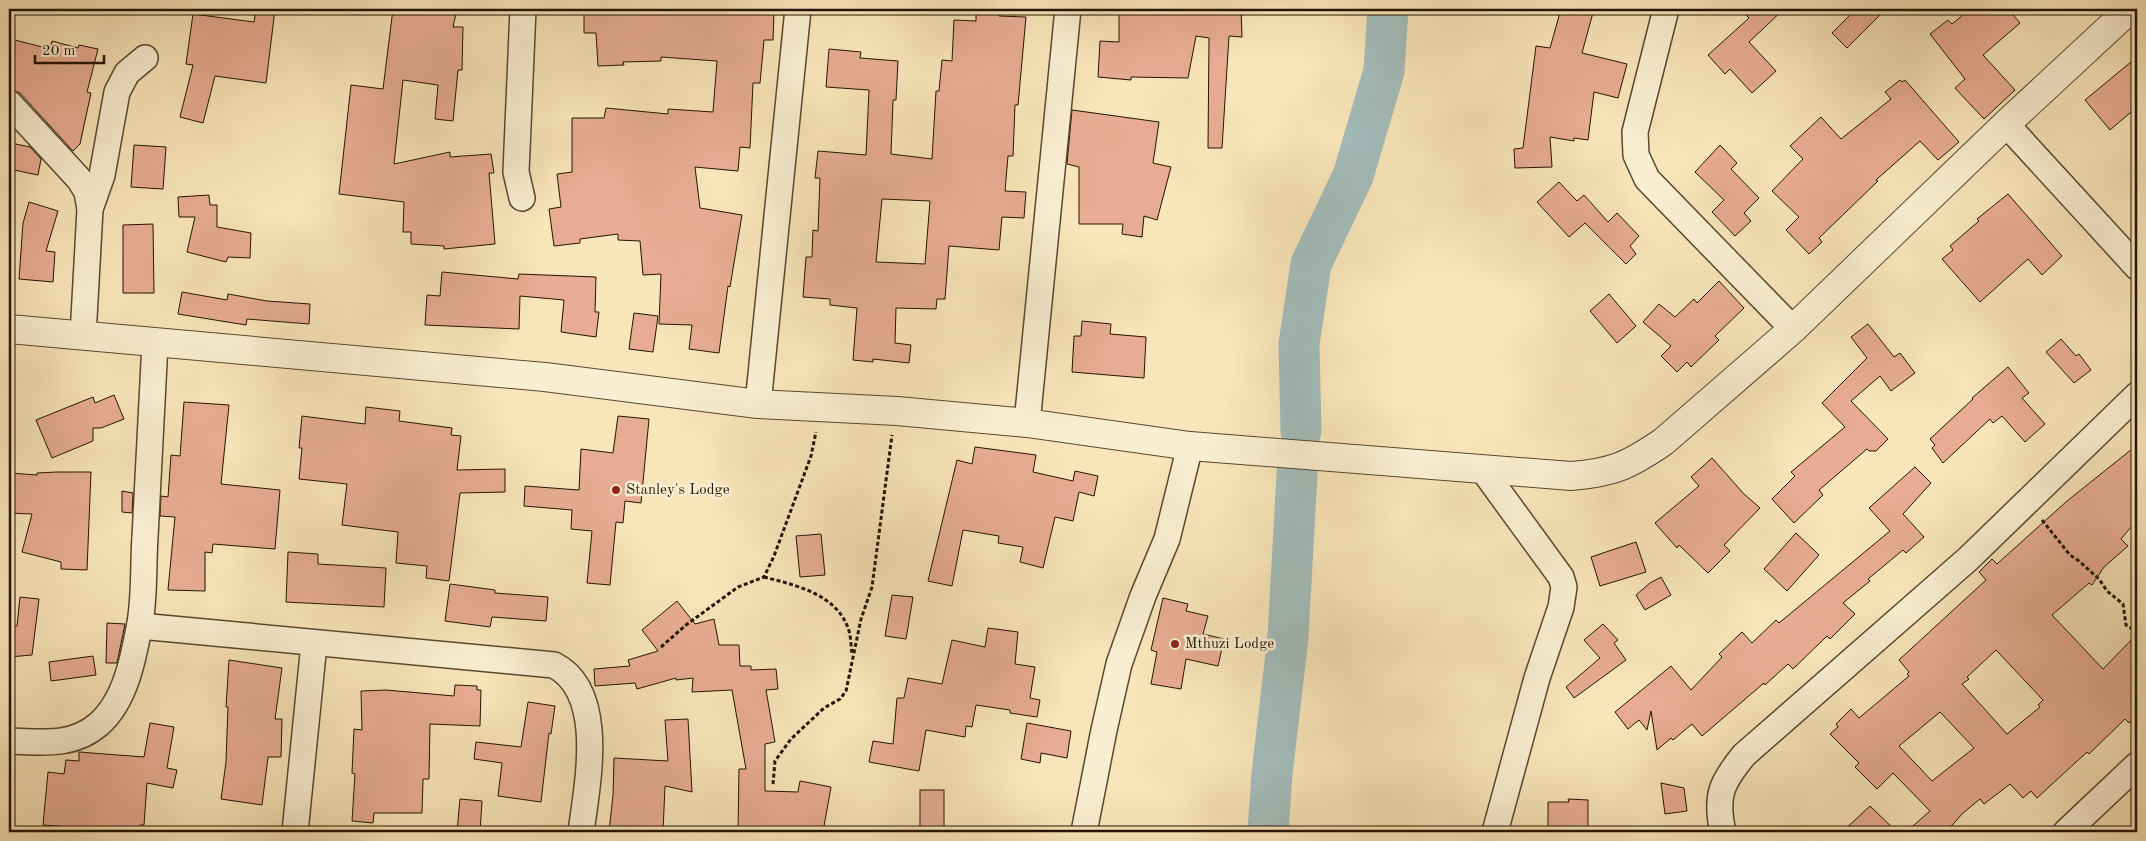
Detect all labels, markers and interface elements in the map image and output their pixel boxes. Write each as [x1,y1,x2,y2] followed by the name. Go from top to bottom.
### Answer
[35,32,104,64] scale bar
[42,44,76,59] text: 20 m
[626,483,730,498] place label: Stanley's Lodge
[610,484,622,496] marker: Stanley's Lodge
[1185,637,1274,652] place label: Mthuzi Lodge
[1169,638,1181,650] marker: Mthuzi Lodge

